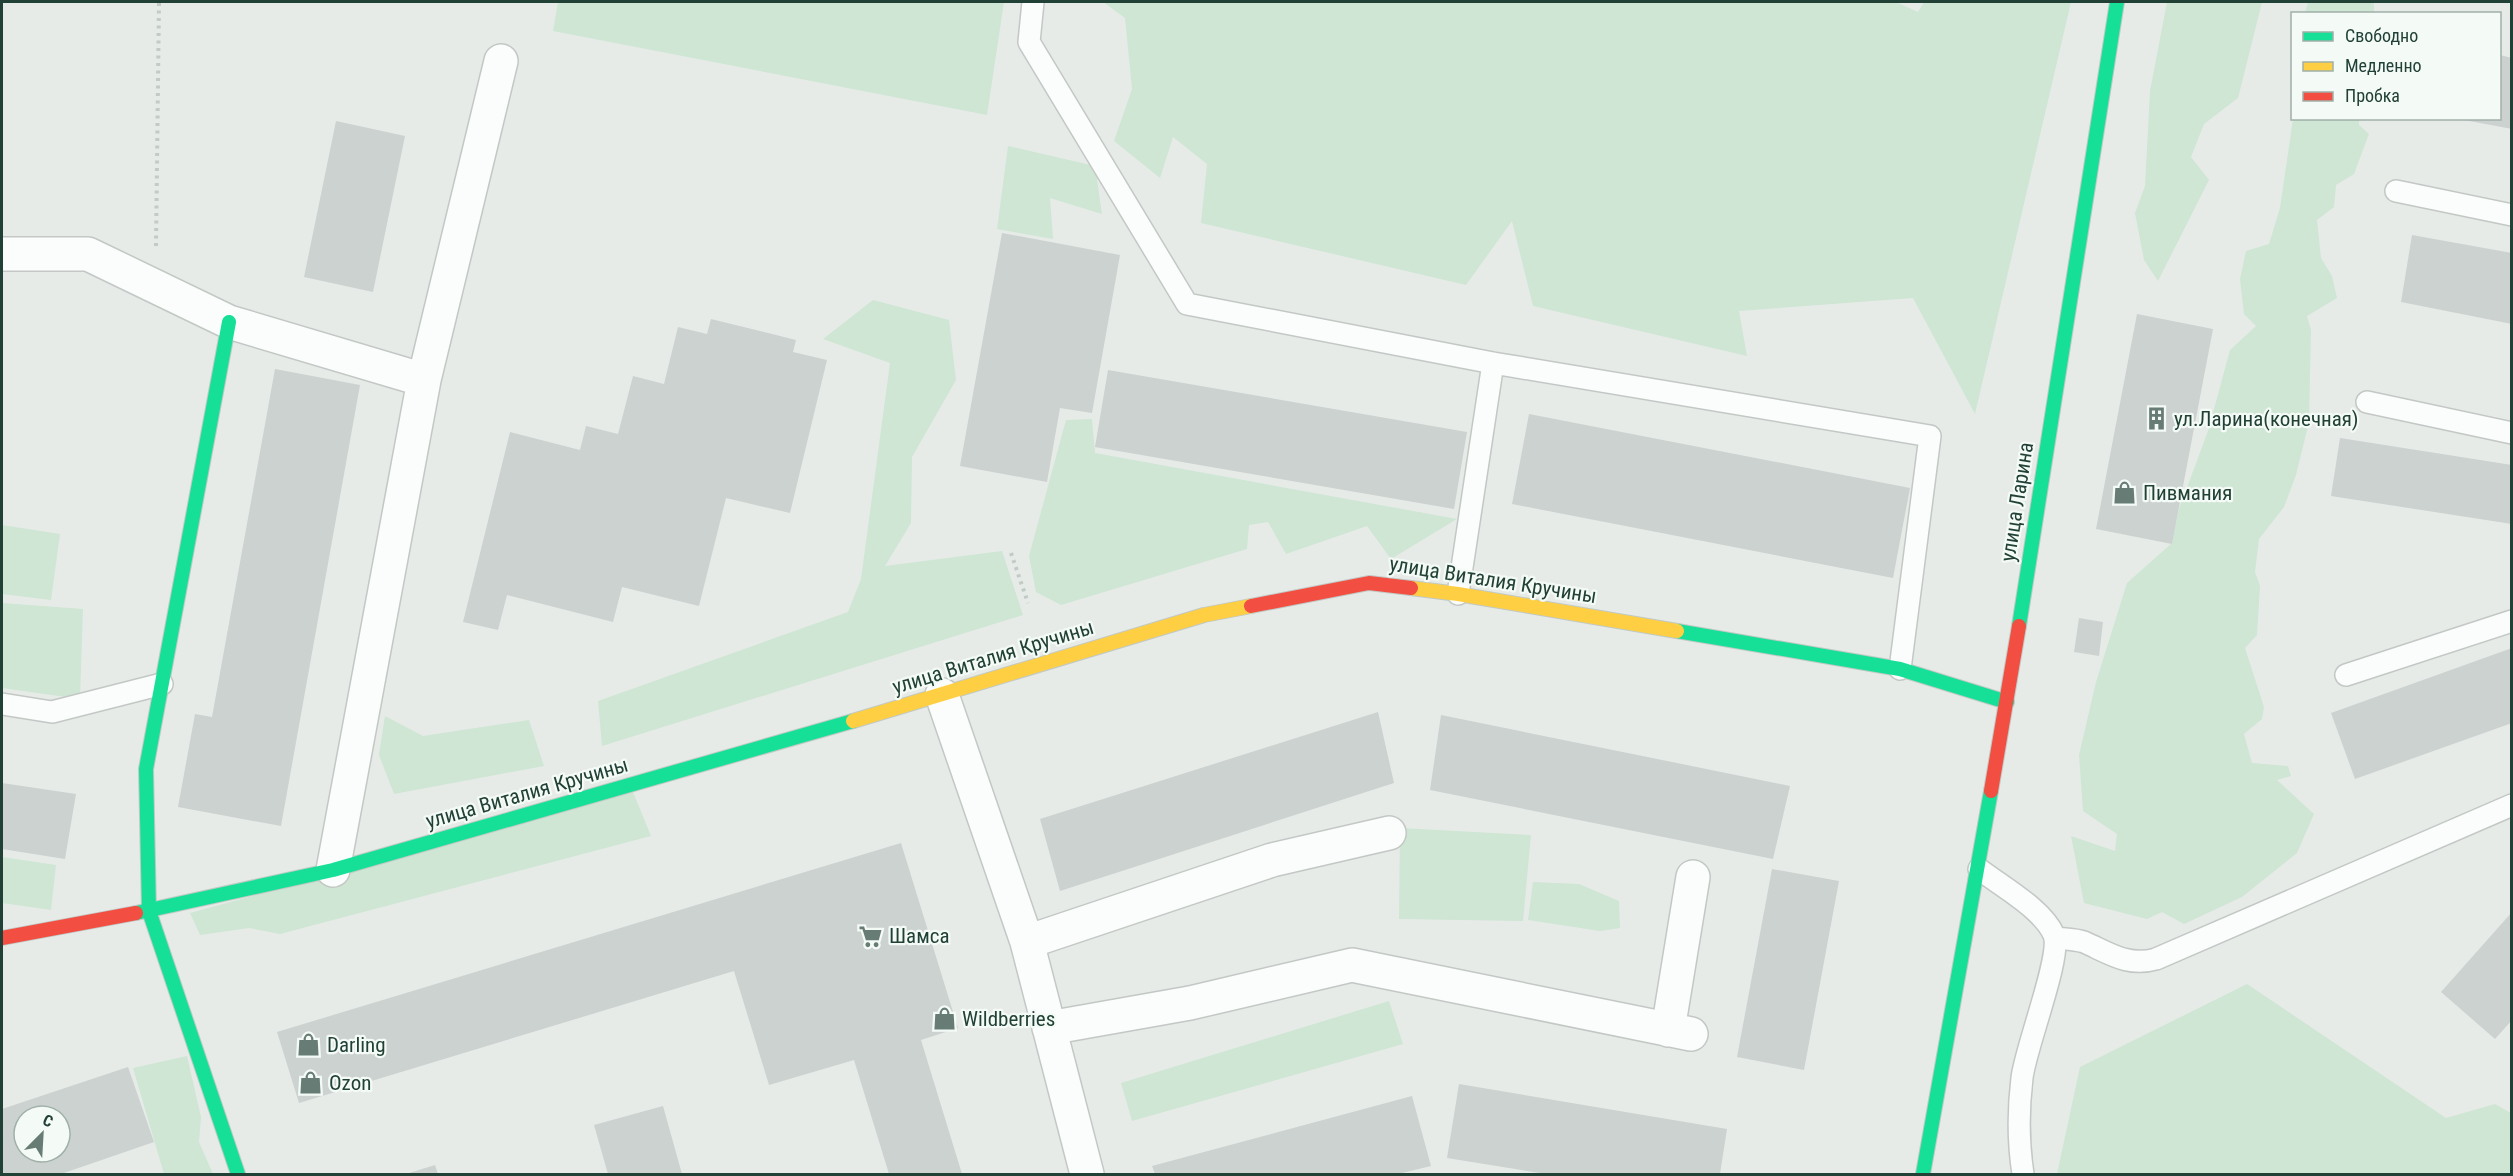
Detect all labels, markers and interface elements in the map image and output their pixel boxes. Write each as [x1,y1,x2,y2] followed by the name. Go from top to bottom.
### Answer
[2291,12,2501,120] legend
[2345,25,2418,46] text: Свободно
[2345,55,2422,76] text: Медленно
[2345,85,2400,106] text: Пробка
[2143,406,2169,432] building icon: ул.Ларина(конечная)
[2174,407,2359,431] place label: ул.Ларина(конечная)
[1996,441,2038,563] street label: улица Ларина
[2112,480,2138,506] shop icon: Пивмания
[2143,481,2232,505] place label: Пивмания
[1388,552,1598,608] street label: улица Виталия Кручины
[889,615,1097,699] street label: улица Виталия Кручины
[423,753,631,833] street label: улица Виталия Кручины
[858,923,884,949] supermarket icon: Шамса
[889,924,950,948] place label: Шамса
[931,1006,957,1032] shop icon: Wildberries
[962,1007,1055,1031] place label: Wildberries
[296,1032,322,1058] shop icon: Darling
[327,1033,386,1057] place label: Darling
[298,1070,324,1096] shop icon: Ozon
[329,1071,371,1095] place label: Ozon
[12,1104,72,1164] north arrow
[40,1110,56,1131] text: С

